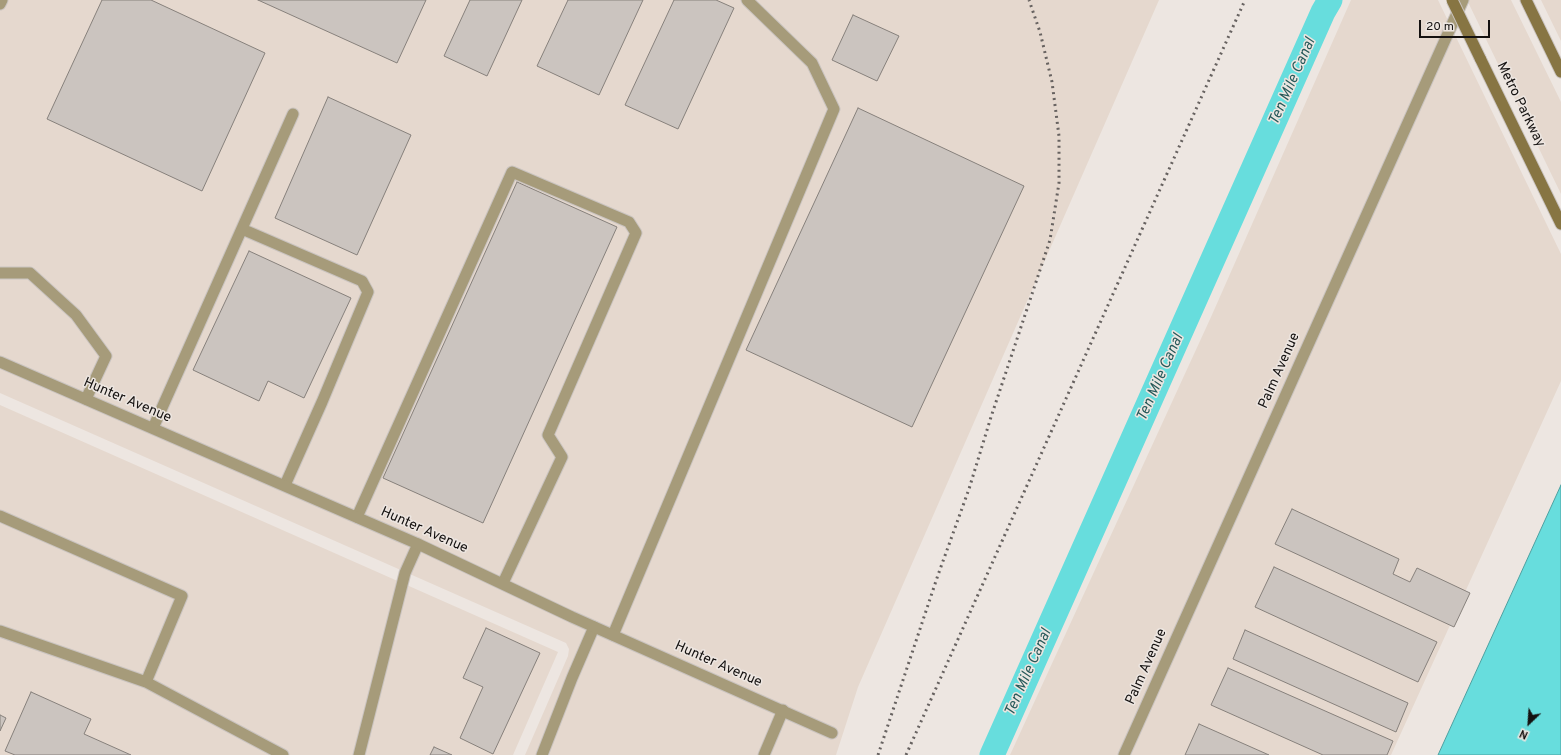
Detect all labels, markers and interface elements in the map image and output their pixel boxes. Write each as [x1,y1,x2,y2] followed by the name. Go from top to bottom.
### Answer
[1421,12,1492,38] scale bar
[1426,19,1454,35] text: 20 m
[1266,36,1320,128] water label: Ten Mile Canal
[1492,60,1548,150] street label: Metro Parkway
[1256,330,1304,412] street label: Palm Avenue
[1134,332,1188,424] water label: Ten Mile Canal
[81,375,173,427] street label: Hunter Avenue
[378,504,470,558] street label: Hunter Avenue
[1123,626,1171,708] street label: Palm Avenue
[1002,627,1056,719] water label: Ten Mile Canal
[672,638,764,692] street label: Hunter Avenue
[1509,703,1549,743] north arrow
[1517,726,1530,742] text: N

